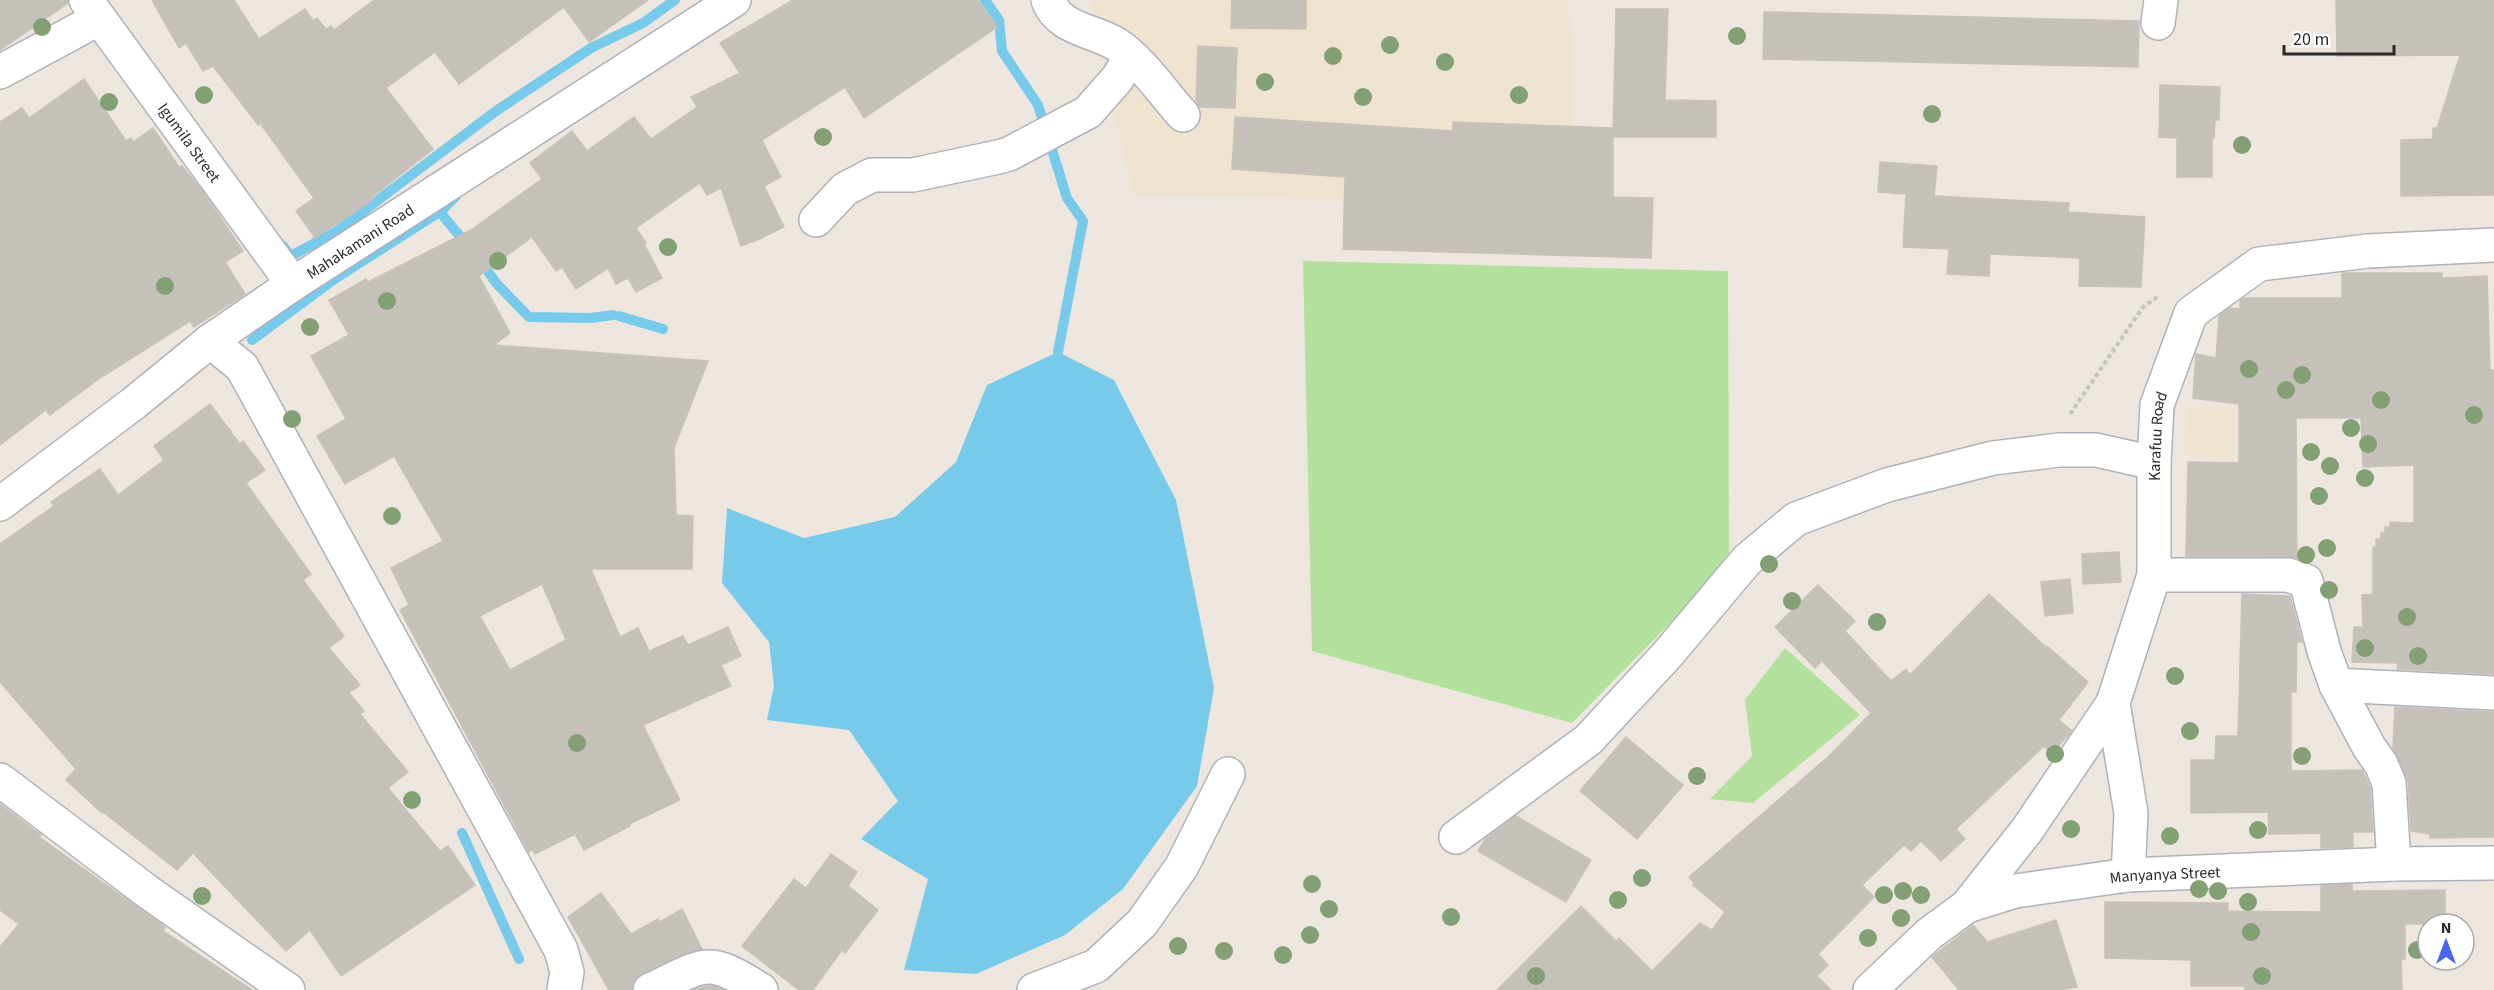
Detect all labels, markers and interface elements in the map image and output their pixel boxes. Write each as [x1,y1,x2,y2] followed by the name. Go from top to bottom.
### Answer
[2284,18,2394,56] scale bar
[2293,27,2329,52] text: 20 m
[152,98,226,188] street label: Igumila Street
[302,199,418,285] street label: Mahakamani Road
[2144,388,2173,481] street label: Karafuu Road
[2108,861,2222,889] street label: Manyanya Street
[2416,912,2476,972] north arrow
[2441,917,2451,939] text: N

